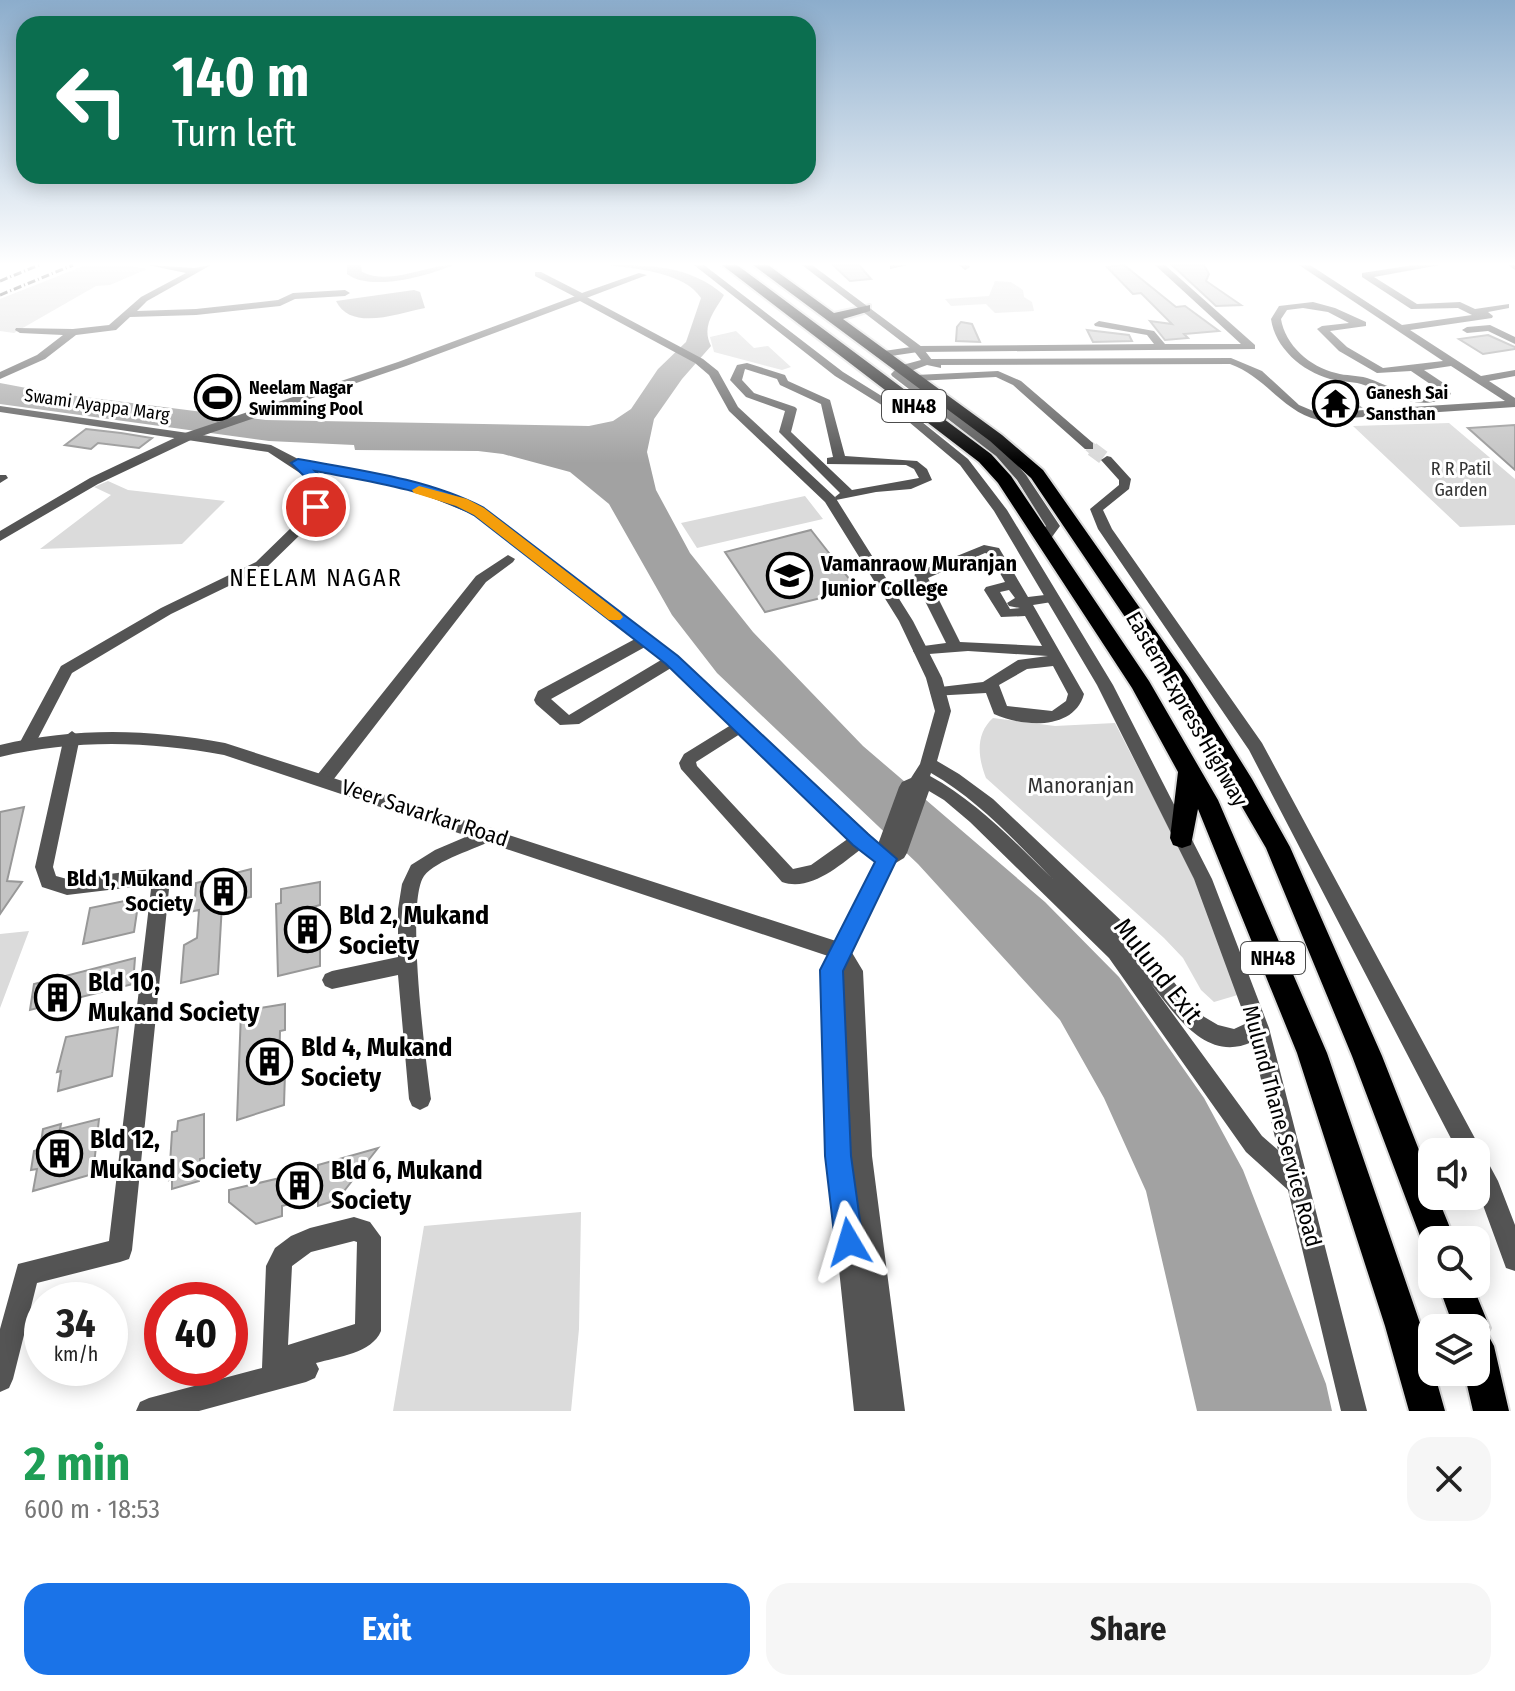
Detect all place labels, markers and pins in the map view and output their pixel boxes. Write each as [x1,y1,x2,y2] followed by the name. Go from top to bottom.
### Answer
[194,374,242,422] sports icon: Neelam Nagar Swimming Pool
[249,377,363,420] place label: Neelam Nagar Swimming Pool
[1311,379,1359,427] temple icon: Ganesh Sai Sansthan
[1366,382,1448,425] place label: Ganesh Sai Sansthan
[282,473,350,541] pin
[820,550,1017,602] place label: Vamanraow Muranjan Junior College
[766,552,814,600] school or university icon: Vamanraow Muranjan Junior College
[67,865,194,917] place label: Bld 1, Mukand Society
[200,867,248,915] building icon: Bld 1, Mukand Society
[339,900,489,961] place label: Bld 2, Mukand Society
[284,906,332,954] building icon: Bld 2, Mukand Society
[88,967,260,1028] place label: Bld 10, Mukand Society
[33,973,81,1021] building icon: Bld 10, Mukand Society
[301,1032,453,1093] place label: Bld 4, Mukand Society
[246,1038,294,1086] building icon: Bld 4, Mukand Society
[90,1124,262,1185] place label: Bld 12, Mukand Society
[35,1130,83,1178] building icon: Bld 12, Mukand Society
[331,1155,483,1216] place label: Bld 6, Mukand Society
[276,1161,324,1209] building icon: Bld 6, Mukand Society

